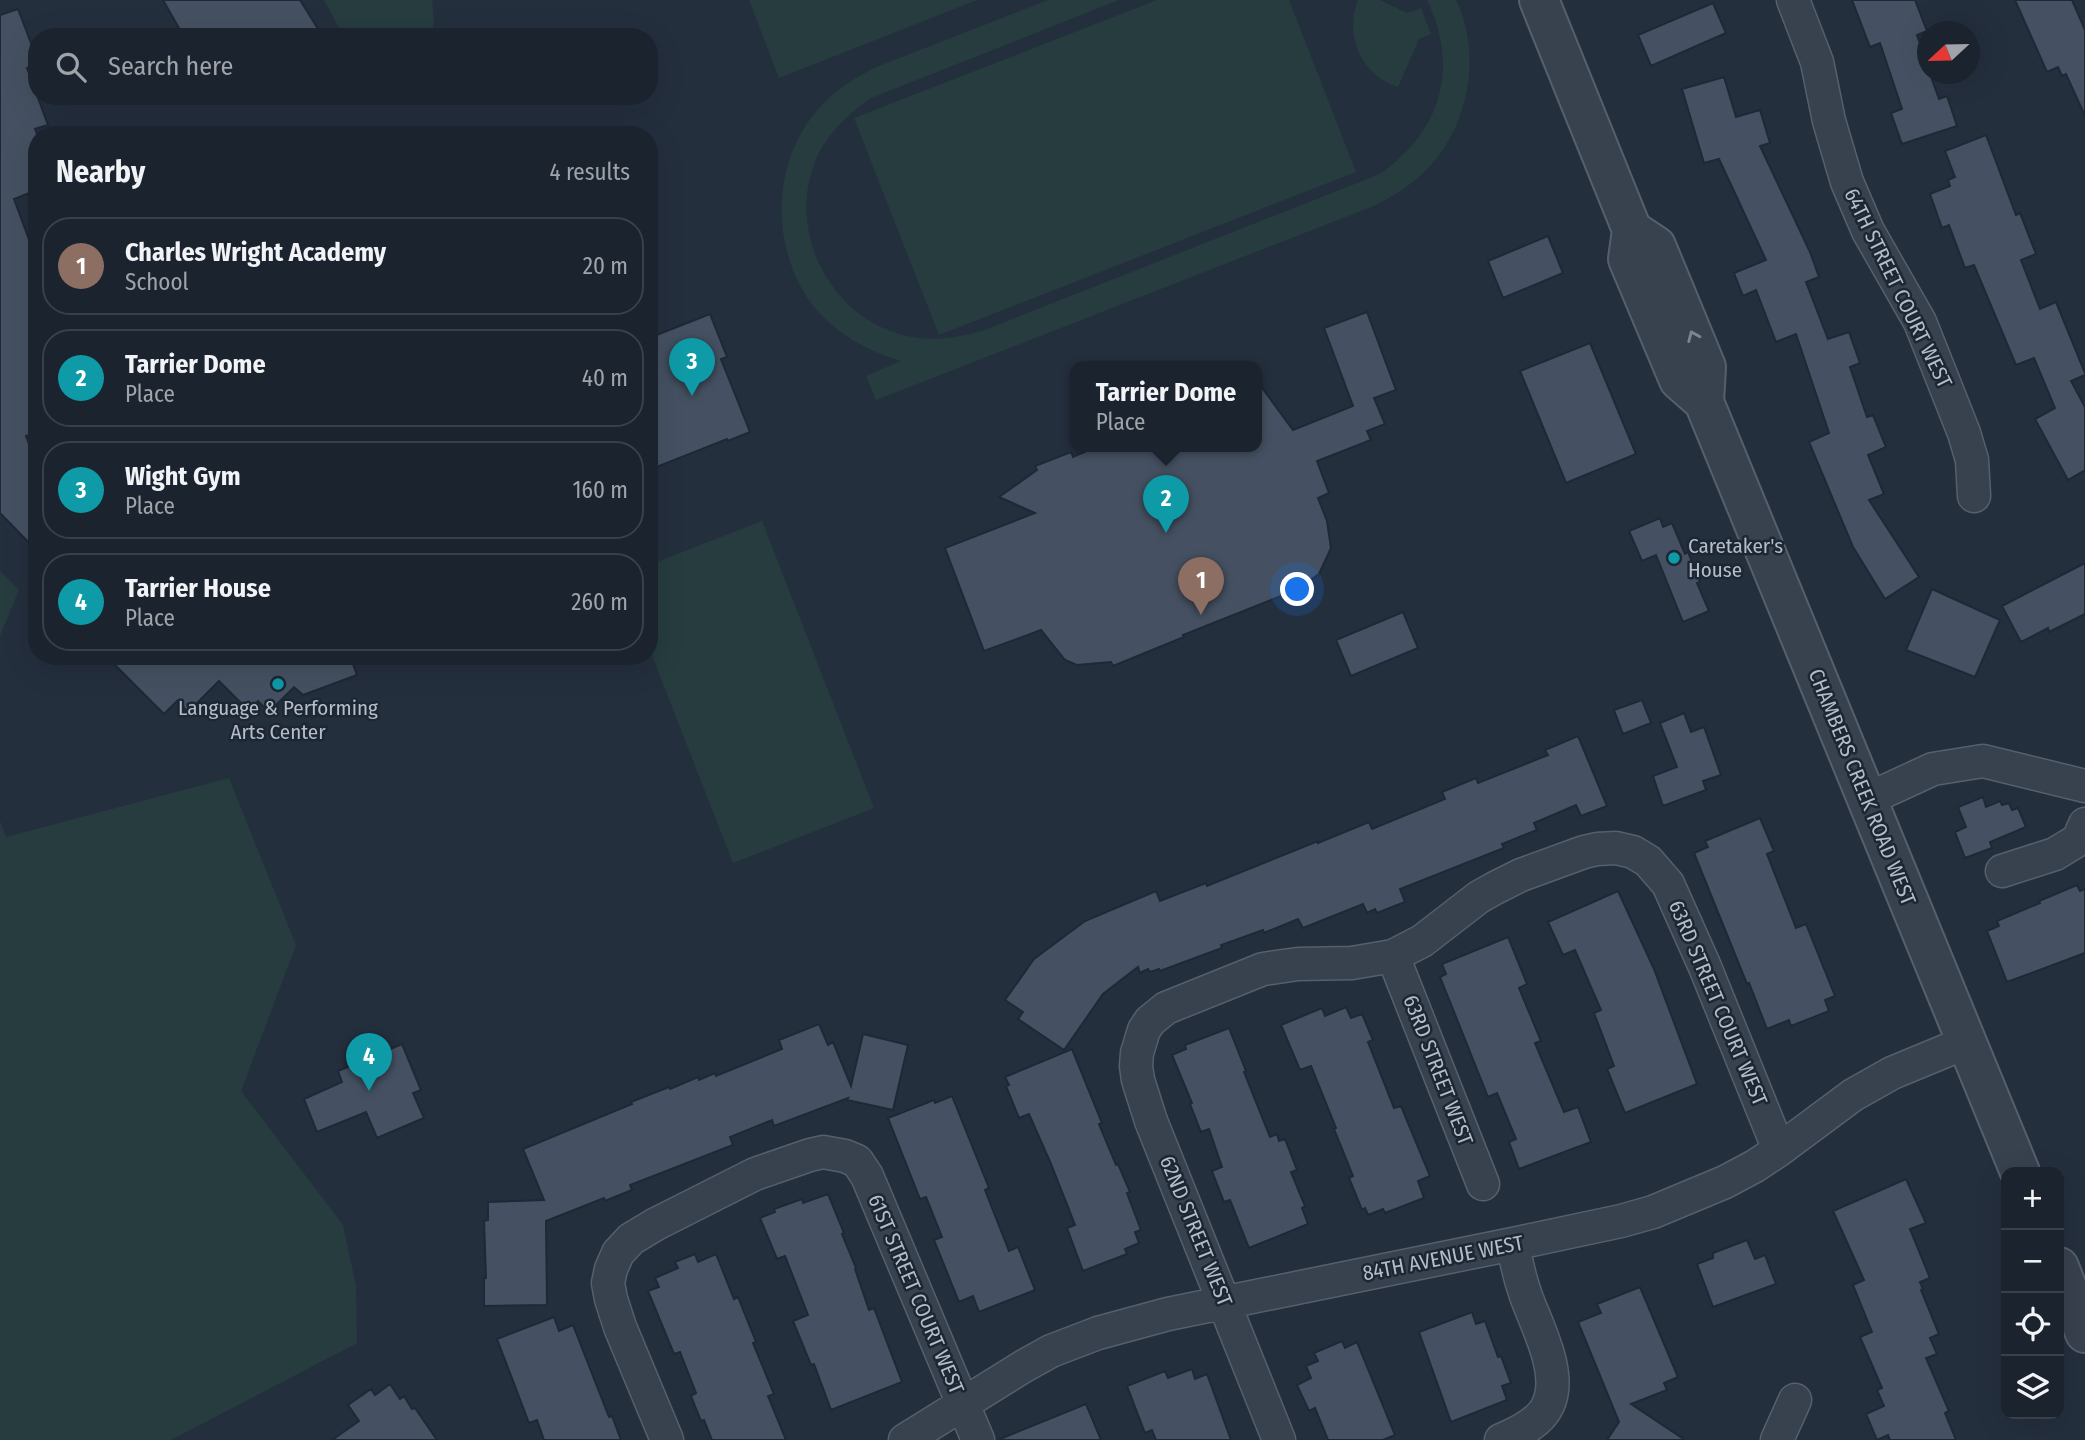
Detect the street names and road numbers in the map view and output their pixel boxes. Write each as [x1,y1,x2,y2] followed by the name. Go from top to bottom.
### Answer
[1838,184,1958,392] street label: 64TH STREET COURT WEST
[1803,665,1921,909] street label: CHAMBERS CREEK ROAD WEST
[1663,897,1773,1110] street label: 63RD STREET COURT WEST
[1397,991,1479,1149] street label: 63RD STREET WEST
[1154,1152,1238,1310] street label: 62ND STREET WEST
[862,1190,970,1398] street label: 61ST STREET COURT WEST
[1360,1230,1526,1286] street label: 84TH AVENUE WEST

